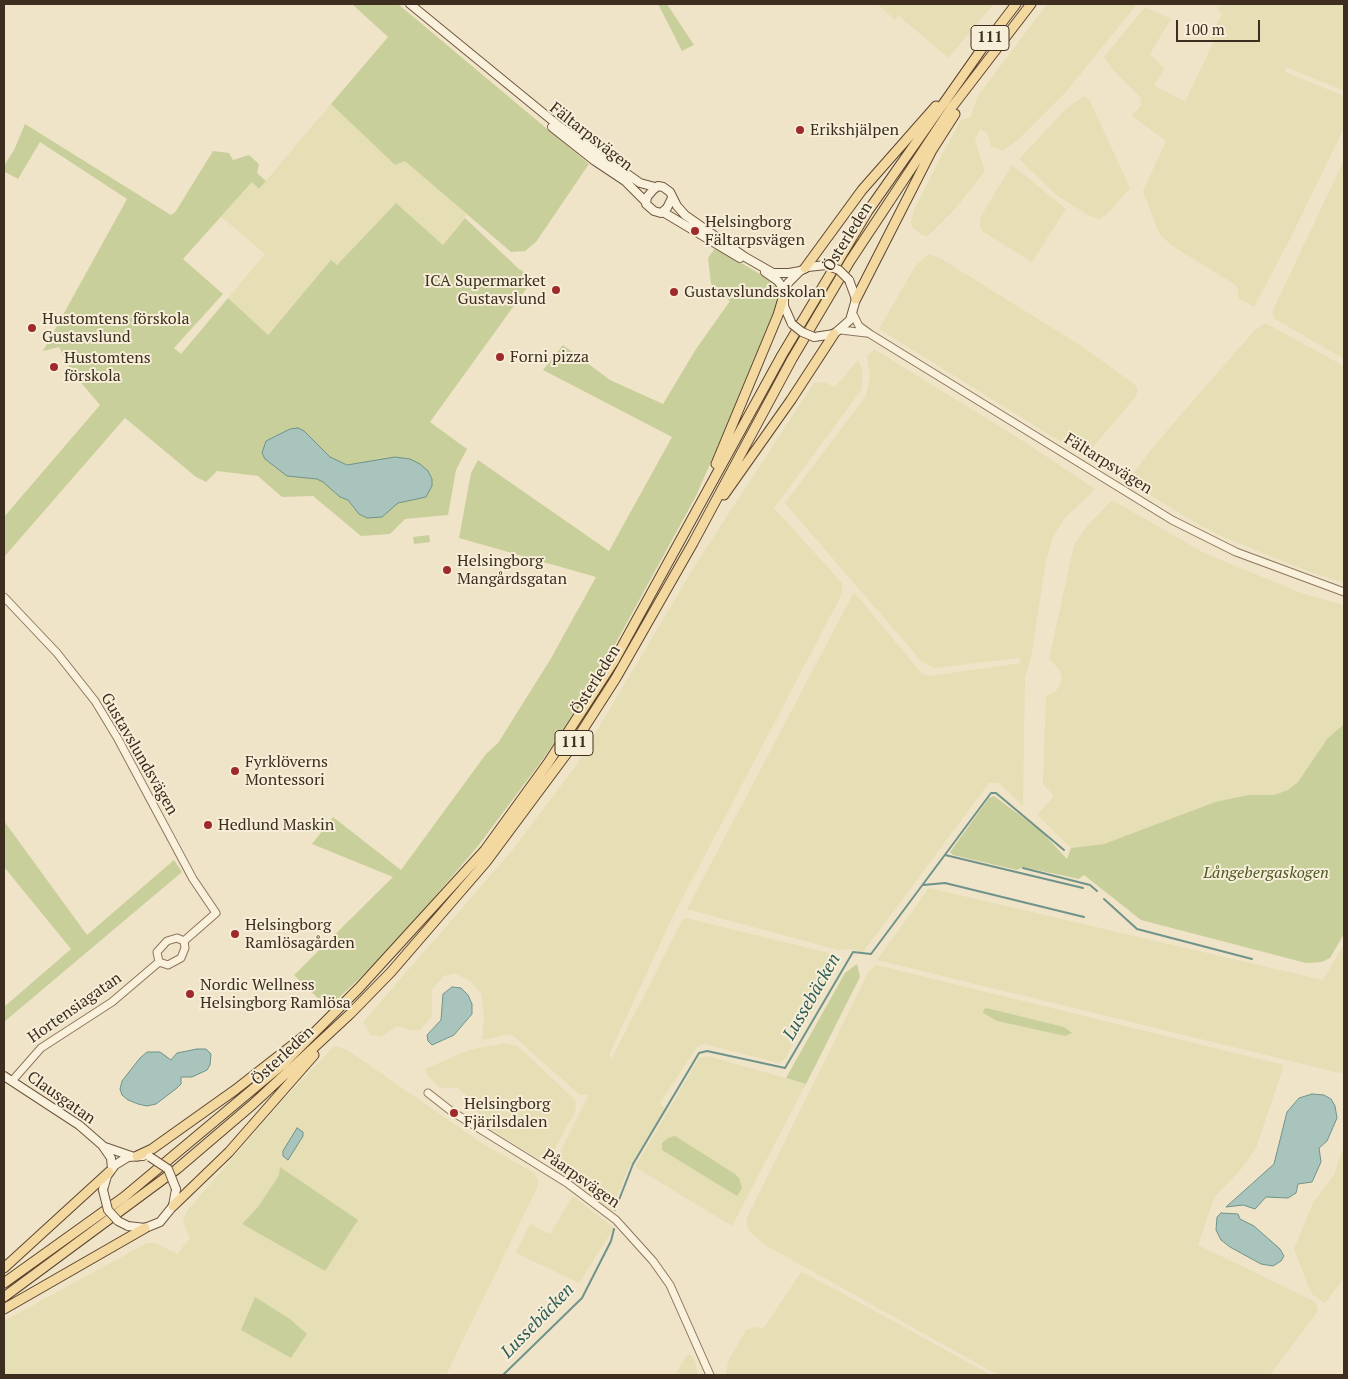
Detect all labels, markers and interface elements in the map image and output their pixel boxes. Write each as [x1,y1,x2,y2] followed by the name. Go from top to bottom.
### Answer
[1178,10,1262,42] scale bar
[1184,19,1225,39] text: 100 m
[971,26,1009,50] road number: 111
[546,99,636,175] street label: Fältarpsvägen
[810,120,899,140] place label: Erikshjälpen
[794,124,806,136] marker: Erikshjälpen
[819,199,877,275] street label: Österleden
[705,212,805,250] place label: Helsingborg Fältarpsvägen
[689,225,701,237] marker: Helsingborg Fältarpsvägen
[425,271,546,309] place label: ICA Supermarket Gustavslund
[684,282,826,302] place label: Gustavslundsskolan
[550,284,562,296] marker: ICA Supermarket Gustavslund
[668,286,680,298] marker: Gustavslundsskolan
[42,309,190,347] place label: Hustomtens förskola Gustavslund
[26,322,38,334] marker: Hustomtens förskola Gustavslund
[510,347,589,367] place label: Forni pizza
[64,348,151,386] place label: Hustomtens förskola
[494,351,506,363] marker: Forni pizza
[48,361,60,373] marker: Hustomtens förskola
[1061,429,1155,499] street label: Fältarpsvägen
[457,551,567,589] place label: Helsingborg Mangårdsgatan
[441,564,453,576] marker: Helsingborg Mangårdsgatan
[567,642,625,718] street label: Österleden
[96,690,182,818] street label: Gustavslundsvägen
[555,730,593,756] road number: 111
[245,752,328,790] place label: Fyrklöverns Montessori
[229,765,241,777] marker: Fyrklöverns Montessori
[218,815,334,835] place label: Hedlund Maskin
[202,819,214,831] marker: Hedlund Maskin
[1203,863,1329,883] park label: Långebergaskogen
[245,915,355,953] place label: Helsingborg Ramlösagården
[229,928,241,940] marker: Helsingborg Ramlösagården
[779,950,845,1044] water label: Lussebäcken
[24,969,126,1047] street label: Hortensiagatan
[200,975,351,1013] place label: Nordic Wellness Helsingborg Ramlösa
[184,988,196,1000] marker: Nordic Wellness Helsingborg Ramlösa
[248,1022,318,1090] street label: Österleden
[23,1067,99,1129] street label: Clausgatan
[464,1094,550,1132] place label: Helsingborg Fjärilsdalen
[448,1107,460,1119] marker: Helsingborg Fjärilsdalen
[539,1145,623,1213] street label: Påarpsvägen
[497,1279,579,1363] water label: Lussebäcken

